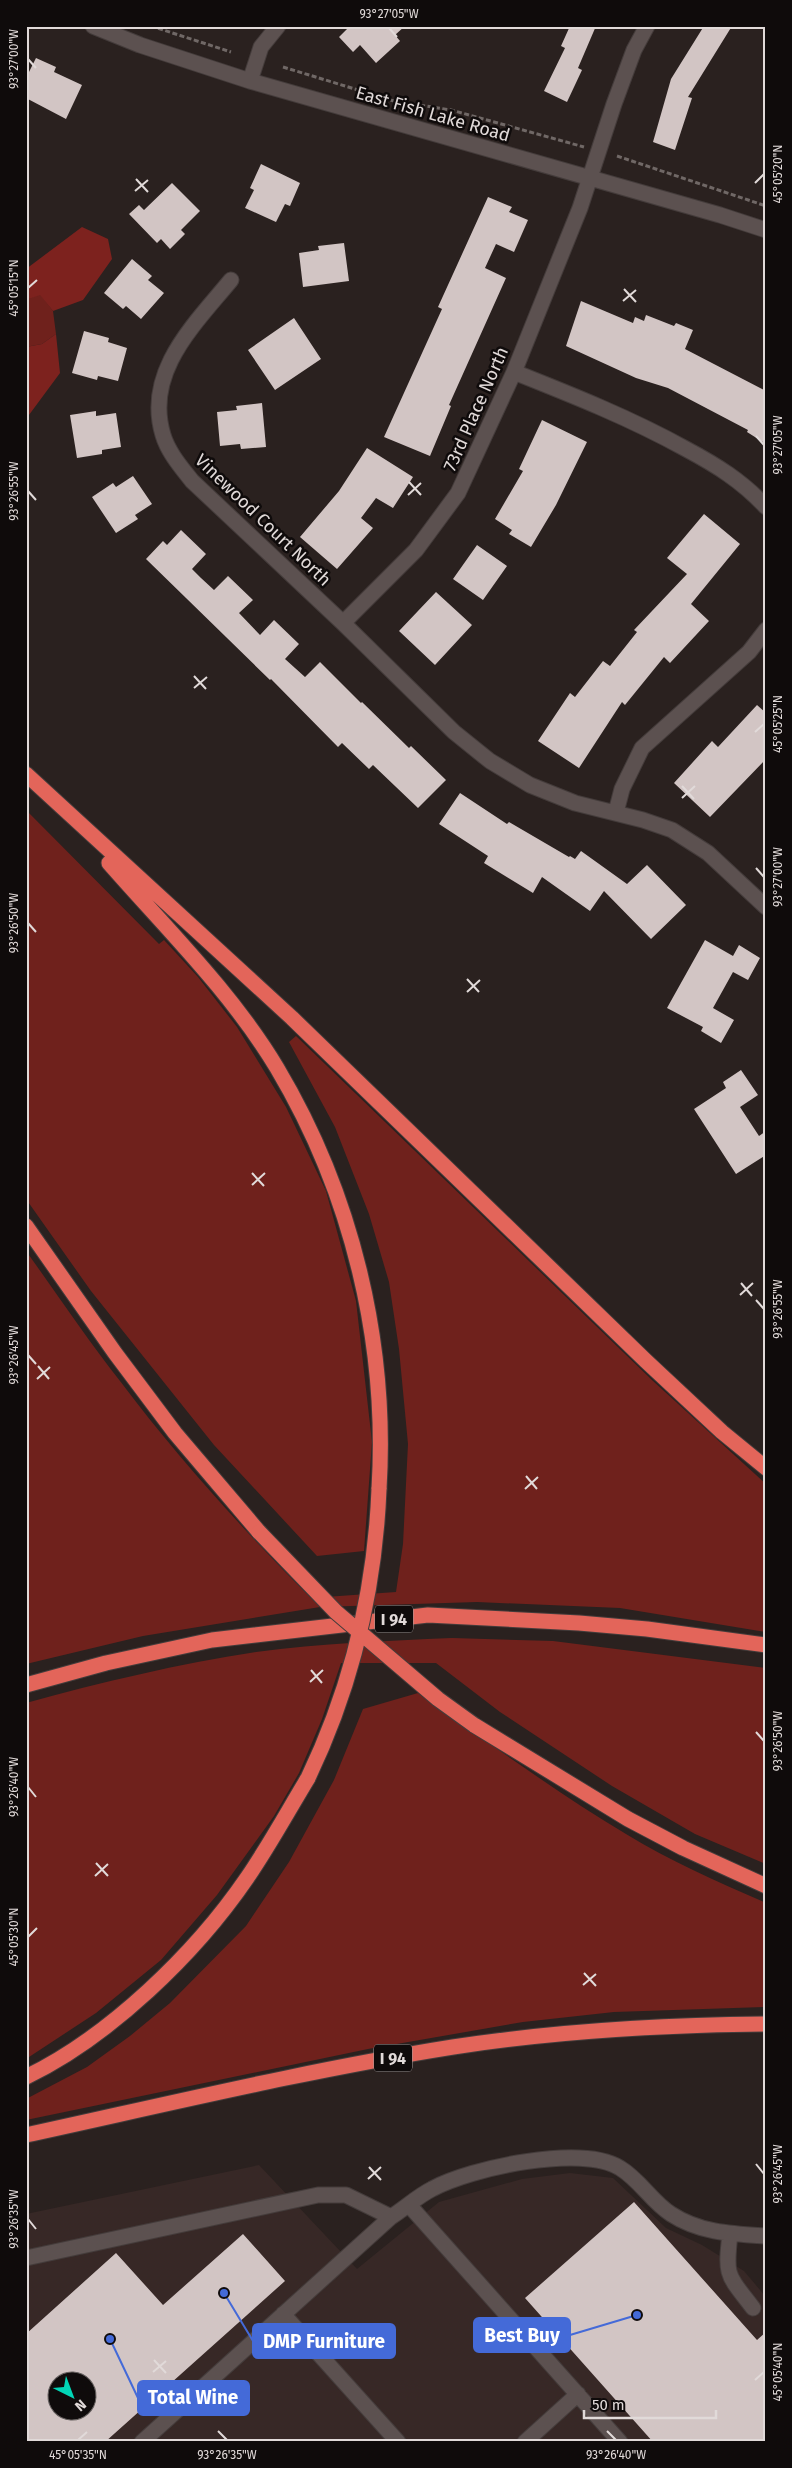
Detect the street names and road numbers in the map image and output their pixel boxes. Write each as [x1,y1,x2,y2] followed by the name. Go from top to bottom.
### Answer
[353,81,513,147] street label: East Fish Lake Road
[439,343,513,475] street label: 73rd Place North
[190,449,336,591] street label: Vinewood Court North
[375,1606,413,1632] road number: I 94
[374,2045,412,2072] road number: I 94

